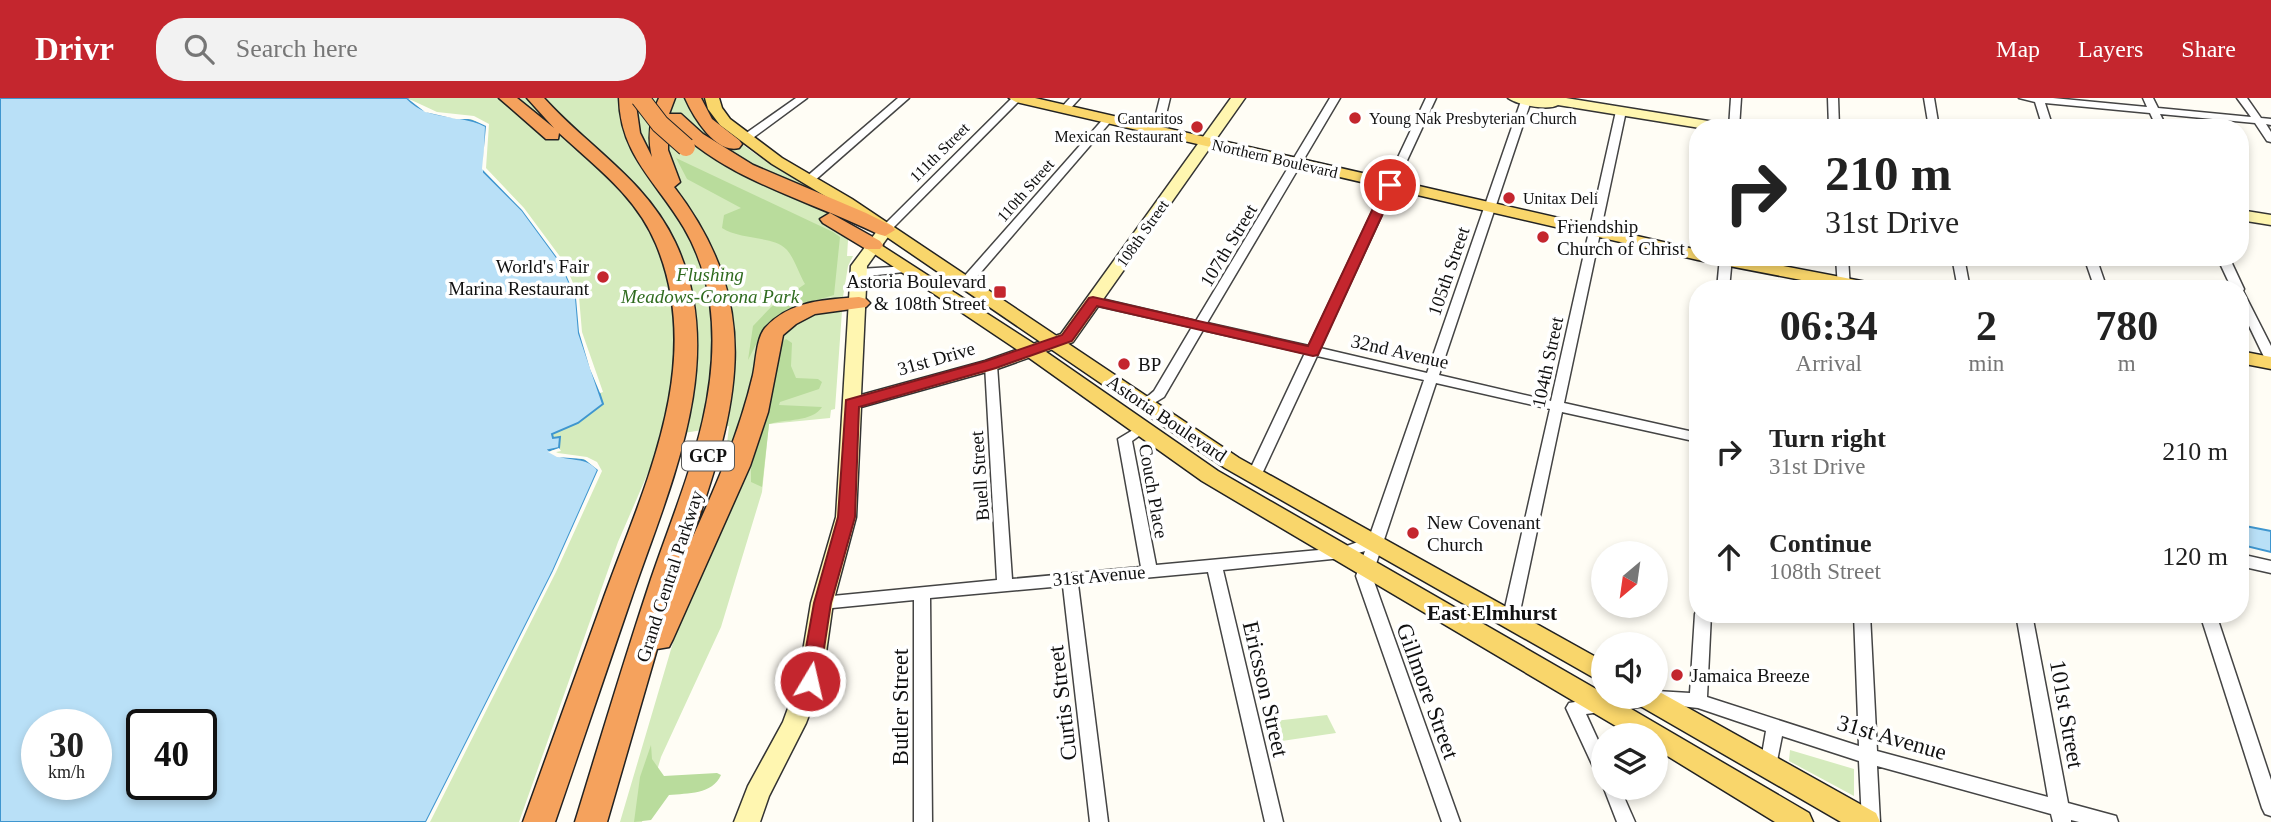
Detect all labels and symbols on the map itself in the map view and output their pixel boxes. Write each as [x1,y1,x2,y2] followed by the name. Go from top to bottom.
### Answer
[1055,110,1184,145] place label: Cantaritos Mexican Restaurant
[1347,110,1363,126] marker: Young Nak Presbyterian Church
[1369,110,1577,128] place label: Young Nak Presbyterian Church
[906,119,973,185] street label: 111th Street
[1189,119,1205,135] marker: Cantaritos Mexican Restaurant
[1210,136,1339,181] street label: Northern Boulevard
[994,155,1057,225] street label: 110th Street
[1360,155,1420,215] pin
[1501,190,1517,206] marker: Unitax Deli
[1523,190,1599,207] place label: Unitax Deli
[1113,196,1172,270] street label: 108th Street
[1196,200,1262,290] street label: 107th Street
[1557,216,1685,259] place label: Friendship Church of Christ
[1424,223,1474,318] street label: 105th Street
[1535,229,1551,245] marker: Friendship Church of Christ
[448,256,590,299] place label: World's Fair Marina Restaurant
[620,264,800,307] park label: Flushing Meadows-Corona Park
[595,269,611,285] marker: World's Fair Marina Restaurant
[846,271,987,314] place label: Astoria Boulevard & 108th Street
[992,284,1008,300] marker: Astoria Boulevard & 108th Street
[1528,314,1568,409] street label: 104th Street
[1349,330,1451,373] street label: 32nd Avenue
[895,337,977,380] street label: 31st Drive
[1138,354,1161,375] place label: BP
[1116,356,1132,372] marker: BP
[1103,371,1231,466] street label: Astoria Boulevard
[966,430,993,522] street label: Buell Street
[682,442,734,470] road number: GCP
[1135,442,1172,540] street label: Couch Place
[632,487,707,665] street label: Grand Central Parkway
[1427,512,1541,555] place label: New Covenant Church
[1405,525,1421,541] marker: New Covenant Church
[1591,541,1668,618] north arrow
[1052,561,1146,590] street label: 31st Avenue
[1427,601,1557,625] district label: East Elmhurst
[1238,619,1293,760] street label: Ericsson Street
[1391,620,1464,763] street label: Gillmore Street
[1043,643,1082,762] street label: Curtis Street
[773,644,847,718] position arrow
[888,648,913,765] street label: Butler Street
[2045,658,2088,771] street label: 101st Street
[1691,665,1810,686] place label: Jamaica Breeze
[1669,667,1685,683] marker: Jamaica Breeze
[126,709,217,800] speed limit sign: 40
[1834,710,1949,765] street label: 31st Avenue

